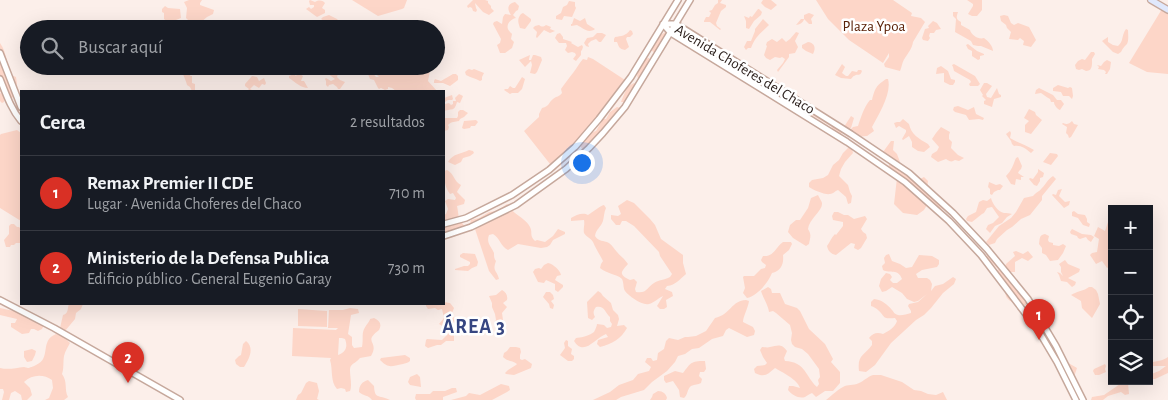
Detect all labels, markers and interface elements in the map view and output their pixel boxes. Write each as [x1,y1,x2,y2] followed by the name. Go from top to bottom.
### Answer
[843,19,906,34] park label: Plaza Ypoa
[20,20,445,75] search box
[672,22,817,117] street label: Avenida Choferes del Chaco
[38,34,66,62] icon: search
[78,38,163,57] text: Buscar aquí
[40,112,86,133] text: Cerca
[350,114,425,130] text: 2 resultados
[569,150,595,176] your location
[87,174,253,193] text: Remax Premier II CDE
[53,185,59,201] text: 1
[389,185,425,201] text: 710 m
[87,196,302,212] text: Lugar · Avenida Choferes del Chaco
[1108,205,1153,385] map controls
[1108,205,1153,250] button: +
[87,249,330,268] text: Ministerio de la Defensa Publica
[1108,250,1153,295] button: −
[52,260,60,276] text: 2
[388,260,425,276] text: 730 m
[87,271,332,287] text: Edificio público · General Eugenio Garay
[1108,295,1153,340] button: locate
[1023,299,1055,340] pin: 1
[442,313,506,337] district label: ÁREA 3
[1108,340,1153,385] button: layers
[112,342,144,383] pin: 2

